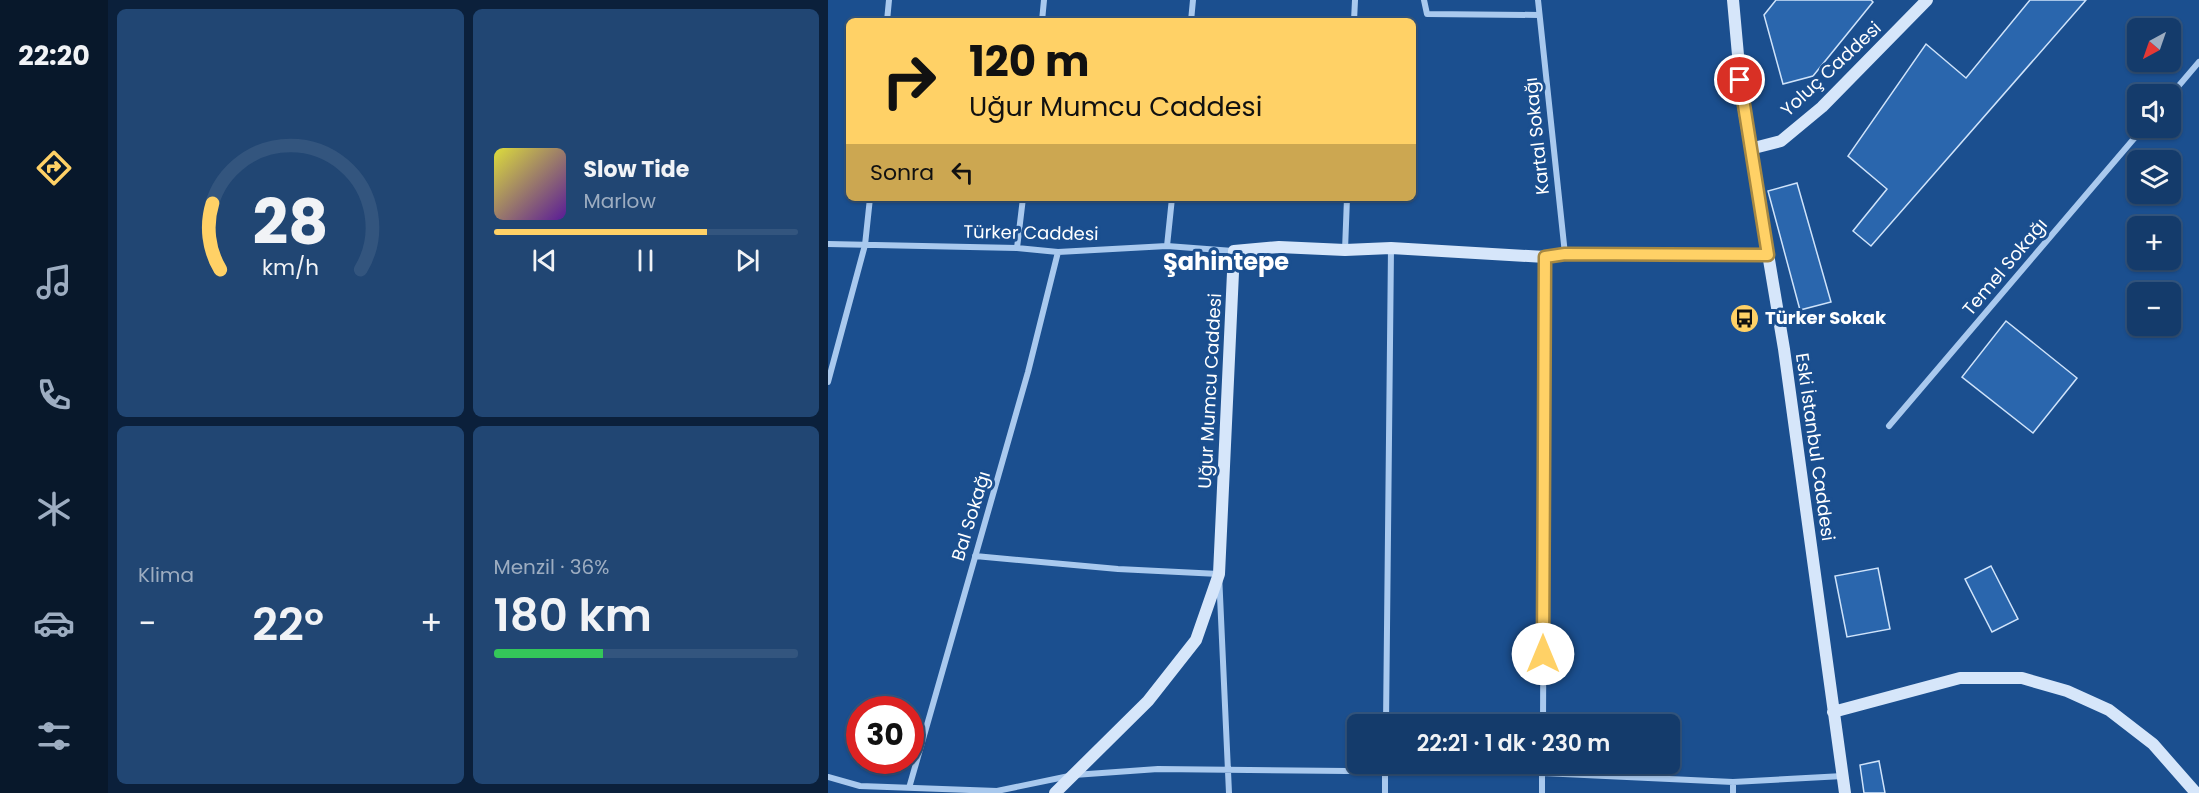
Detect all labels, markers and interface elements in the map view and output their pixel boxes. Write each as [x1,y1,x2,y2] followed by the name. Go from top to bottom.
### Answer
[1775,15,1886,122] street label: Yoluç Caddesi
[2127,18,2181,72] north arrow
[2127,18,2181,336] map controls
[969,32,1090,91] text: 120 m
[18,37,90,74] text: 22:20
[870,42,948,120] icon: right
[1714,54,1765,105] pin
[1723,63,1756,96] icon: arrive
[1518,76,1555,196] street label: Kartal Sokağı
[2127,84,2181,138] button: sound
[969,88,1262,125] text: Uğur Mumcu Caddesi
[33,147,75,189] icon: directions
[2127,150,2181,204] button: layers
[584,154,689,185] text: Slow Tide
[946,156,979,189] icon: left
[870,157,934,188] text: Sonra
[252,178,328,266] text: 28
[584,187,656,215] text: Marlow
[1956,213,2053,321] street label: Temel Sokağı
[2127,216,2181,270] button: +
[963,219,1099,246] street label: Türker Caddesi
[528,244,561,277] icon: previous
[629,244,662,277] icon: pause
[731,244,764,277] icon: next
[1163,245,1289,278] district label: Şahintepe
[262,252,319,283] text: km/h
[33,261,75,303] icon: music
[2127,282,2181,336] button: −
[1192,293,1227,489] street label: Uğur Mumcu Caddesi
[1728,302,1760,334] bus stop icon: Türker Sokak
[1765,305,1887,330] place label: Türker Sokak
[1790,351,1841,543] street label: Eski İstanbul Caddesi
[33,374,75,416] icon: phone
[945,468,996,564] street label: Bal Sokağı
[33,488,75,530] icon: climate
[494,553,609,581] text: Menzil · 36%
[138,561,194,589] text: Klima
[494,584,652,647] text: 180 km
[252,593,324,656] text: 22°
[138,600,156,647] text: −
[420,600,443,647] text: +
[33,602,75,644] icon: car
[1511,622,1575,686] position arrow
[846,696,924,774] speed limit sign: 30
[33,715,75,757] icon: filters
[1417,728,1610,759] text: 22:21 · 1 dk · 230 m

